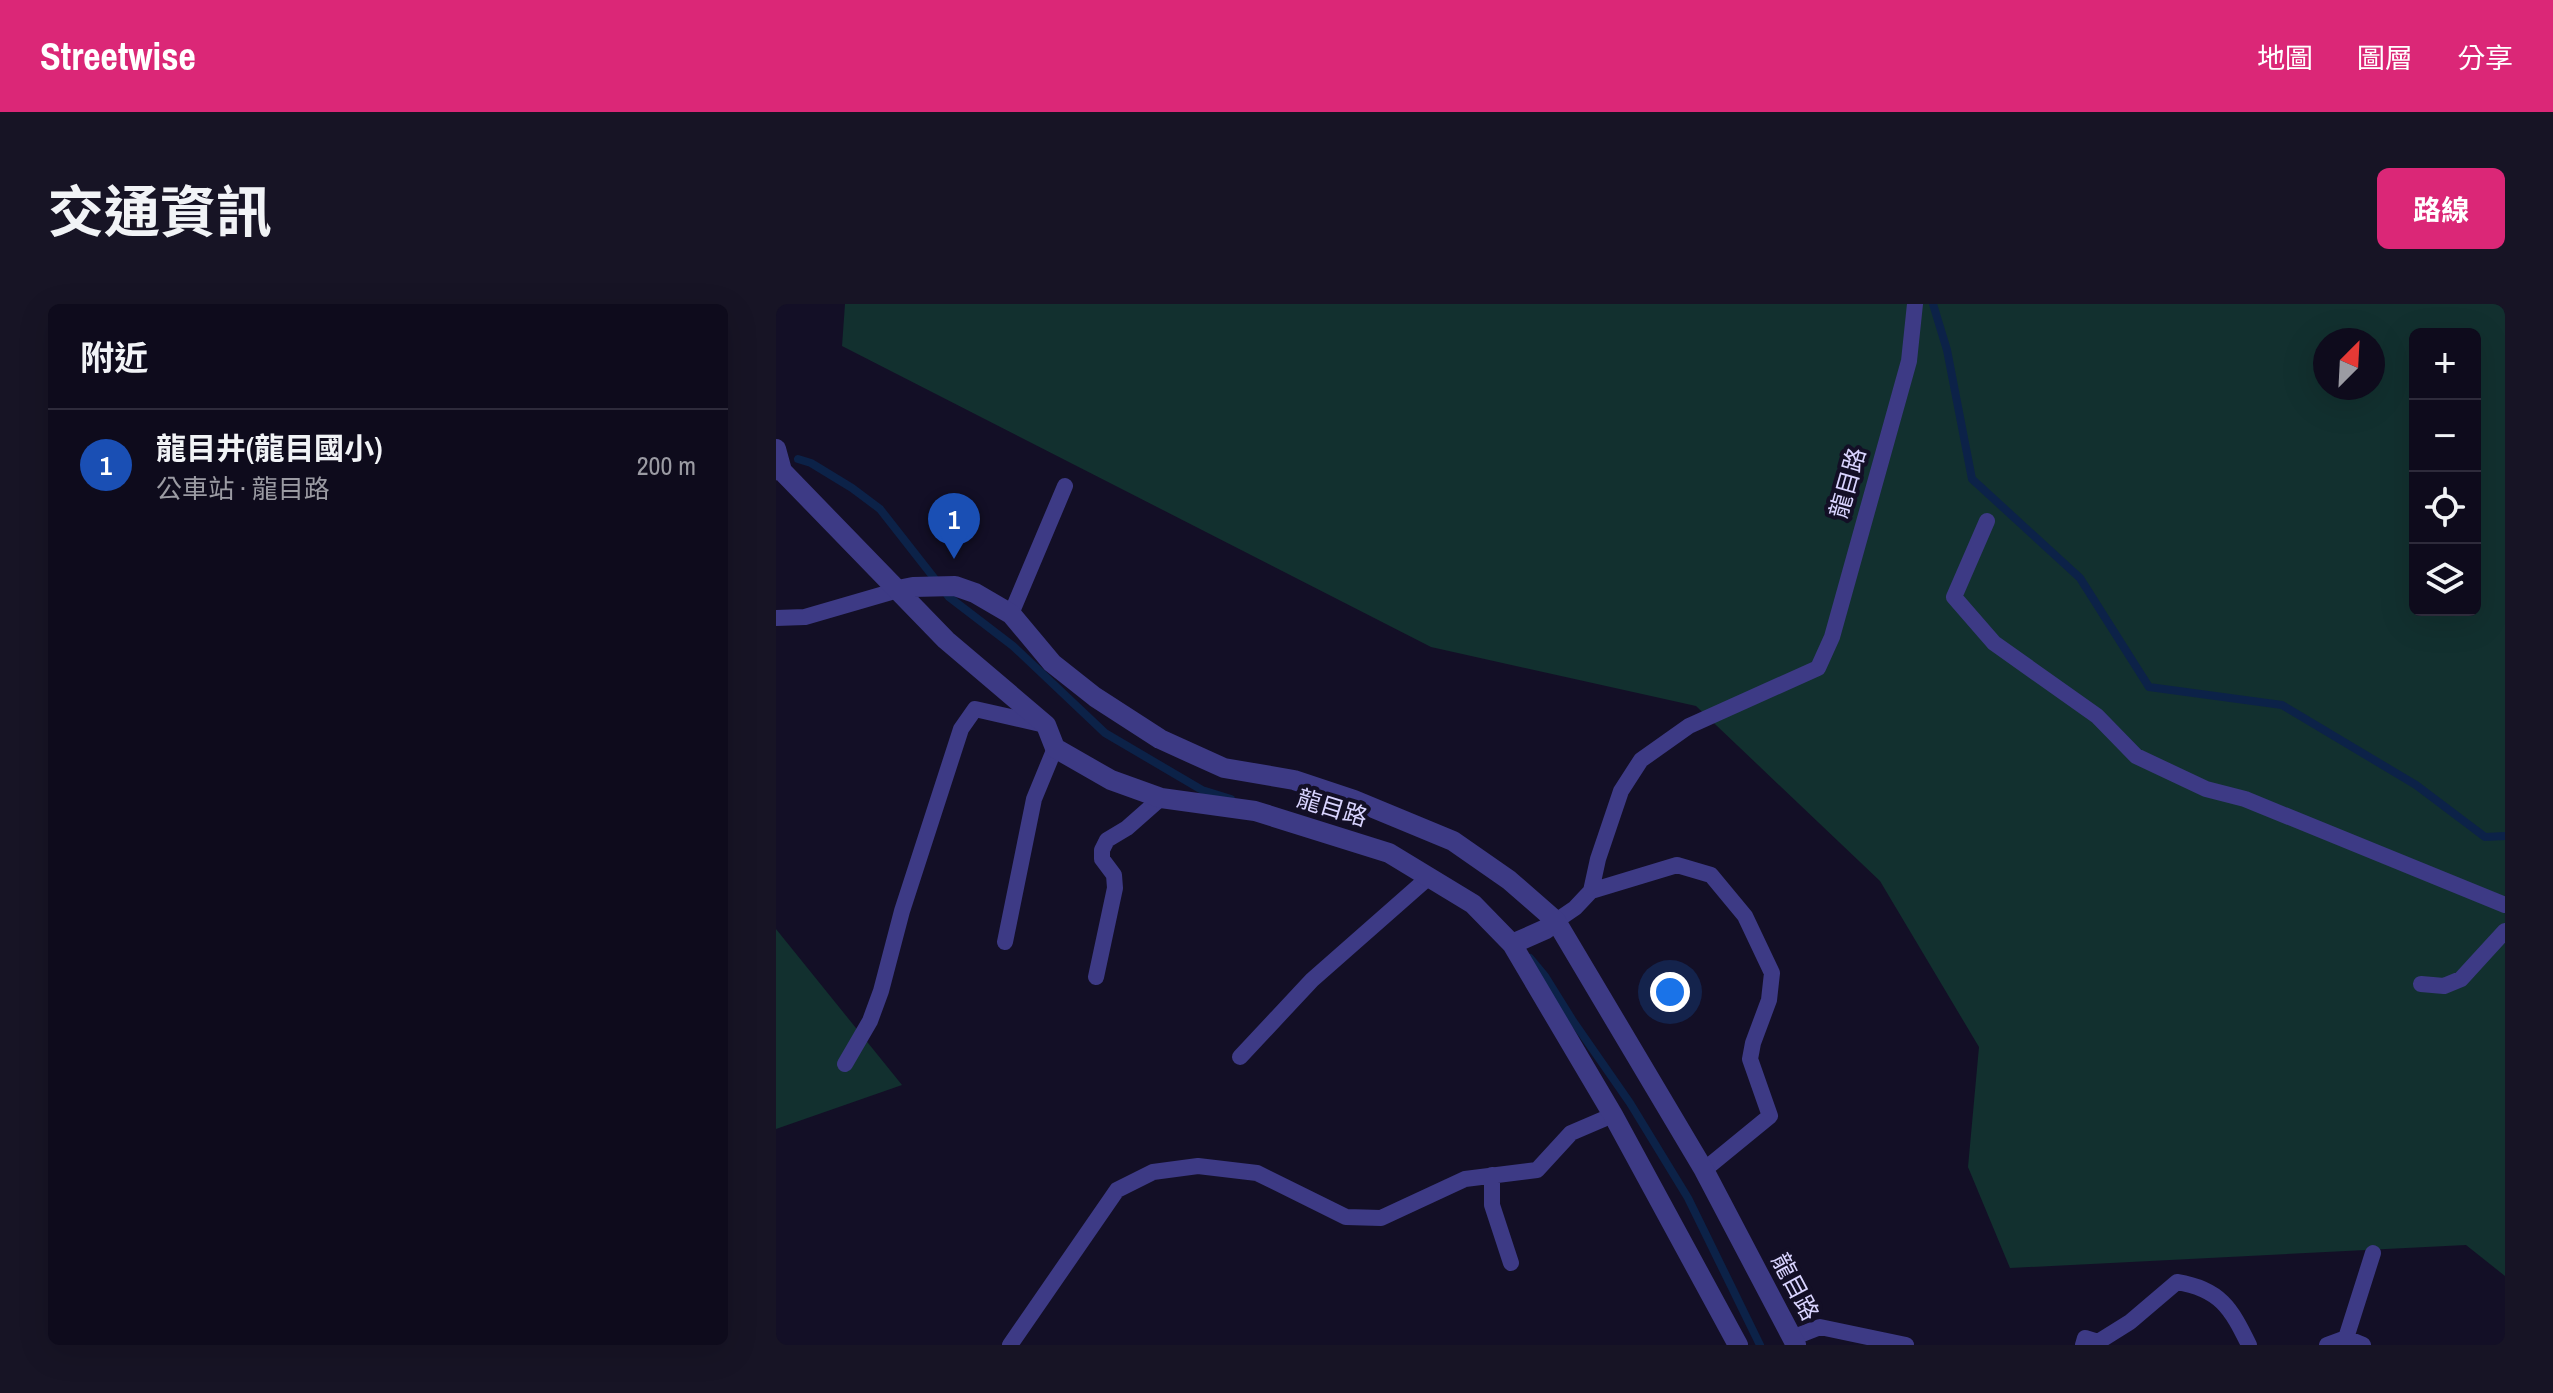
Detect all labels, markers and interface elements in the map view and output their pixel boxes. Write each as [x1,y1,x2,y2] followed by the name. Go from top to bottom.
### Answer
[40,31,196,82] text: Streetwise
[2257,39,2313,77] text: 地圖
[2357,39,2413,77] text: 圖層
[2457,39,2513,77] text: 分享
[2377,168,2505,249] button: 路線
[48,174,272,249] text: 交通資訊
[2313,328,2385,400] north arrow
[2409,328,2481,616] map controls
[2409,328,2481,400] button: +
[80,335,148,381] text: 附近
[2409,400,2481,472] button: −
[156,428,382,468] text: 龍目井(龍目國小)
[1822,444,1872,522] street label: 龍目路
[100,448,112,483] text: 1
[637,448,696,483] text: 200 m
[156,471,330,506] text: 公車站 · 龍目路
[2409,472,2481,544] button: locate
[928,493,980,559] pin: 1
[2409,544,2481,616] button: layers
[1293,781,1371,833] street label: 龍目路
[1650,972,1690,1012] your location
[1765,1247,1827,1326] street label: 龍目路

